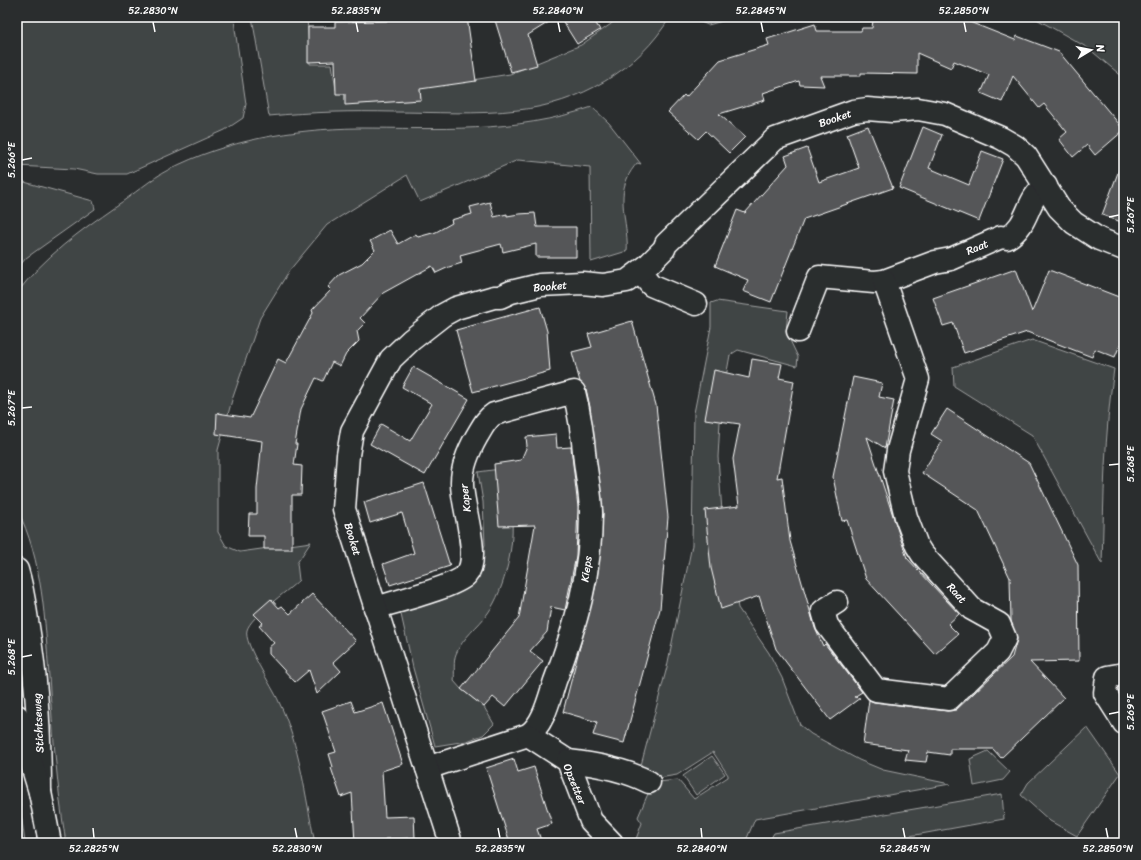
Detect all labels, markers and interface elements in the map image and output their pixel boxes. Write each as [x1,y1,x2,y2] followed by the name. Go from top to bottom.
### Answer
[128,2,178,20] text: 52.2830°N
[331,2,381,20] text: 52.2835°N
[533,2,583,20] text: 52.2840°N
[736,2,786,20] text: 52.2845°N
[939,2,989,20] text: 52.2850°N
[1071,30,1111,70] north arrow
[1090,42,1110,54] text: N
[816,104,855,133] street label: Booket
[3,141,21,178] text: 5.266°E
[1122,195,1140,233] text: 5.267°E
[963,234,991,261] street label: Raat
[532,276,568,297] street label: Booket
[3,388,21,426] text: 5.267°E
[1122,444,1140,482] text: 5.268°E
[454,481,477,513] street label: Kaper
[338,520,367,558] street label: Booket
[575,554,598,583] street label: Kieps
[942,579,971,608] street label: Raat
[3,637,21,675] text: 5.268°E
[27,692,50,753] street label: Stichtseweg
[1122,692,1140,730] text: 5.269°E
[558,761,592,808] street label: Opzetter
[69,840,119,858] text: 52.2825°N
[272,840,322,858] text: 52.2830°N
[475,840,525,858] text: 52.2835°N
[677,840,727,858] text: 52.2840°N
[880,840,930,858] text: 52.2845°N
[1083,840,1133,858] text: 52.2850°N

